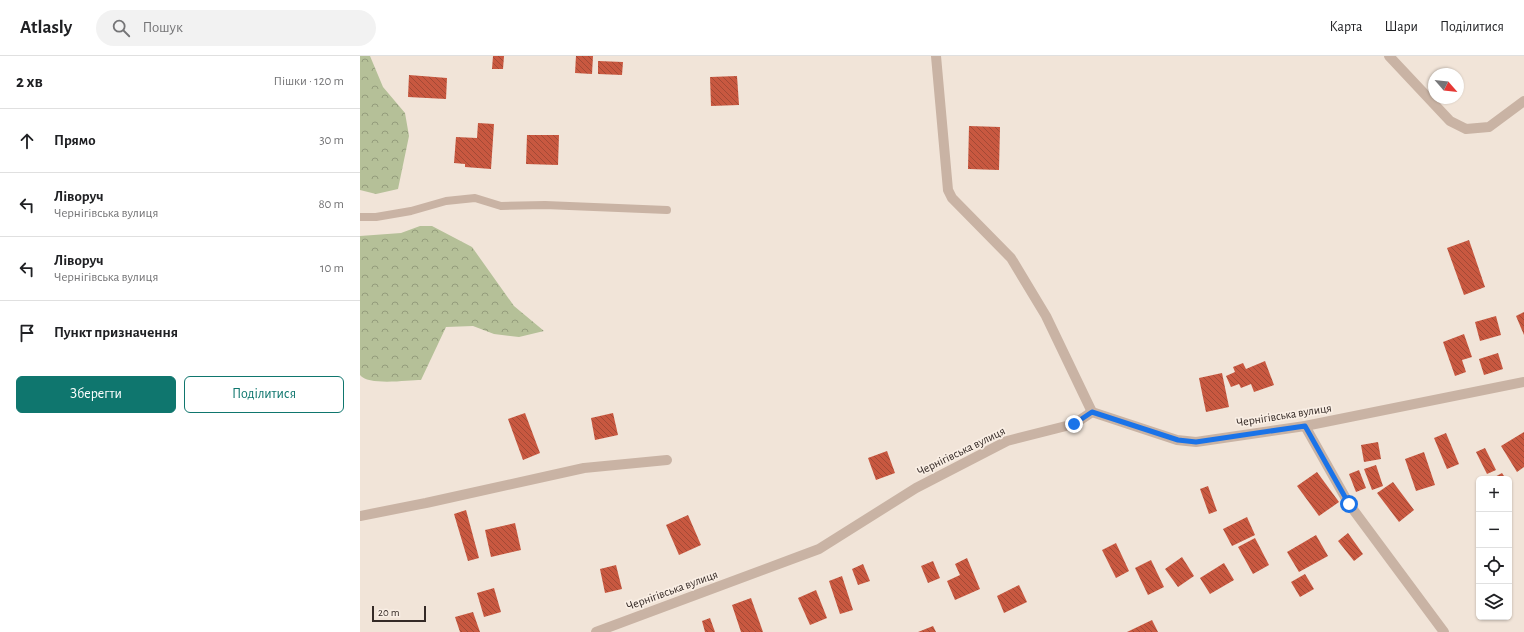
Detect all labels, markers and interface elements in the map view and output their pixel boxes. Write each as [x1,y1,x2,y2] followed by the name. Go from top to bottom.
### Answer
[96,10,376,46] search box
[110,17,132,39] icon: search
[20,18,72,37] text: Atlasly
[142,20,183,35] text: Пошук
[1330,20,1362,34] text: Карта
[1384,20,1418,34] text: Шари
[1440,20,1504,34] text: Поділитися
[1428,68,1464,104] north arrow
[16,73,43,90] text: 2 хв
[274,75,344,88] text: Пішки · 120 m
[16,130,38,152] icon: ahead
[54,133,96,148] text: Прямо
[319,134,344,147] text: 30 m
[54,189,104,204] text: Ліворуч
[16,194,38,216] icon: left
[318,198,344,211] text: 80 m
[54,207,159,220] text: Чернігівська вулиця
[54,253,104,268] text: Ліворуч
[16,258,38,280] icon: left
[320,262,344,275] text: 10 m
[54,271,159,284] text: Чернігівська вулиця
[16,322,38,344] icon: arrive
[54,325,178,340] text: Пункт призначення
[16,376,176,413] button: Зберегти
[184,376,344,413] button: Поділитися
[1235,402,1333,429] street label: Чернігівська вулиця
[1065,415,1083,433] route end
[915,424,1007,478] street label: Чернігівська вулиця
[1476,476,1512,620] map controls
[1476,476,1512,512] button: +
[1340,495,1358,513] route start
[1476,512,1512,548] button: −
[1476,548,1512,584] button: locate
[625,568,720,613] street label: Чернігівська вулиця
[1476,584,1512,620] button: layers
[372,604,426,623] scale bar
[378,607,399,618] text: 20 m

